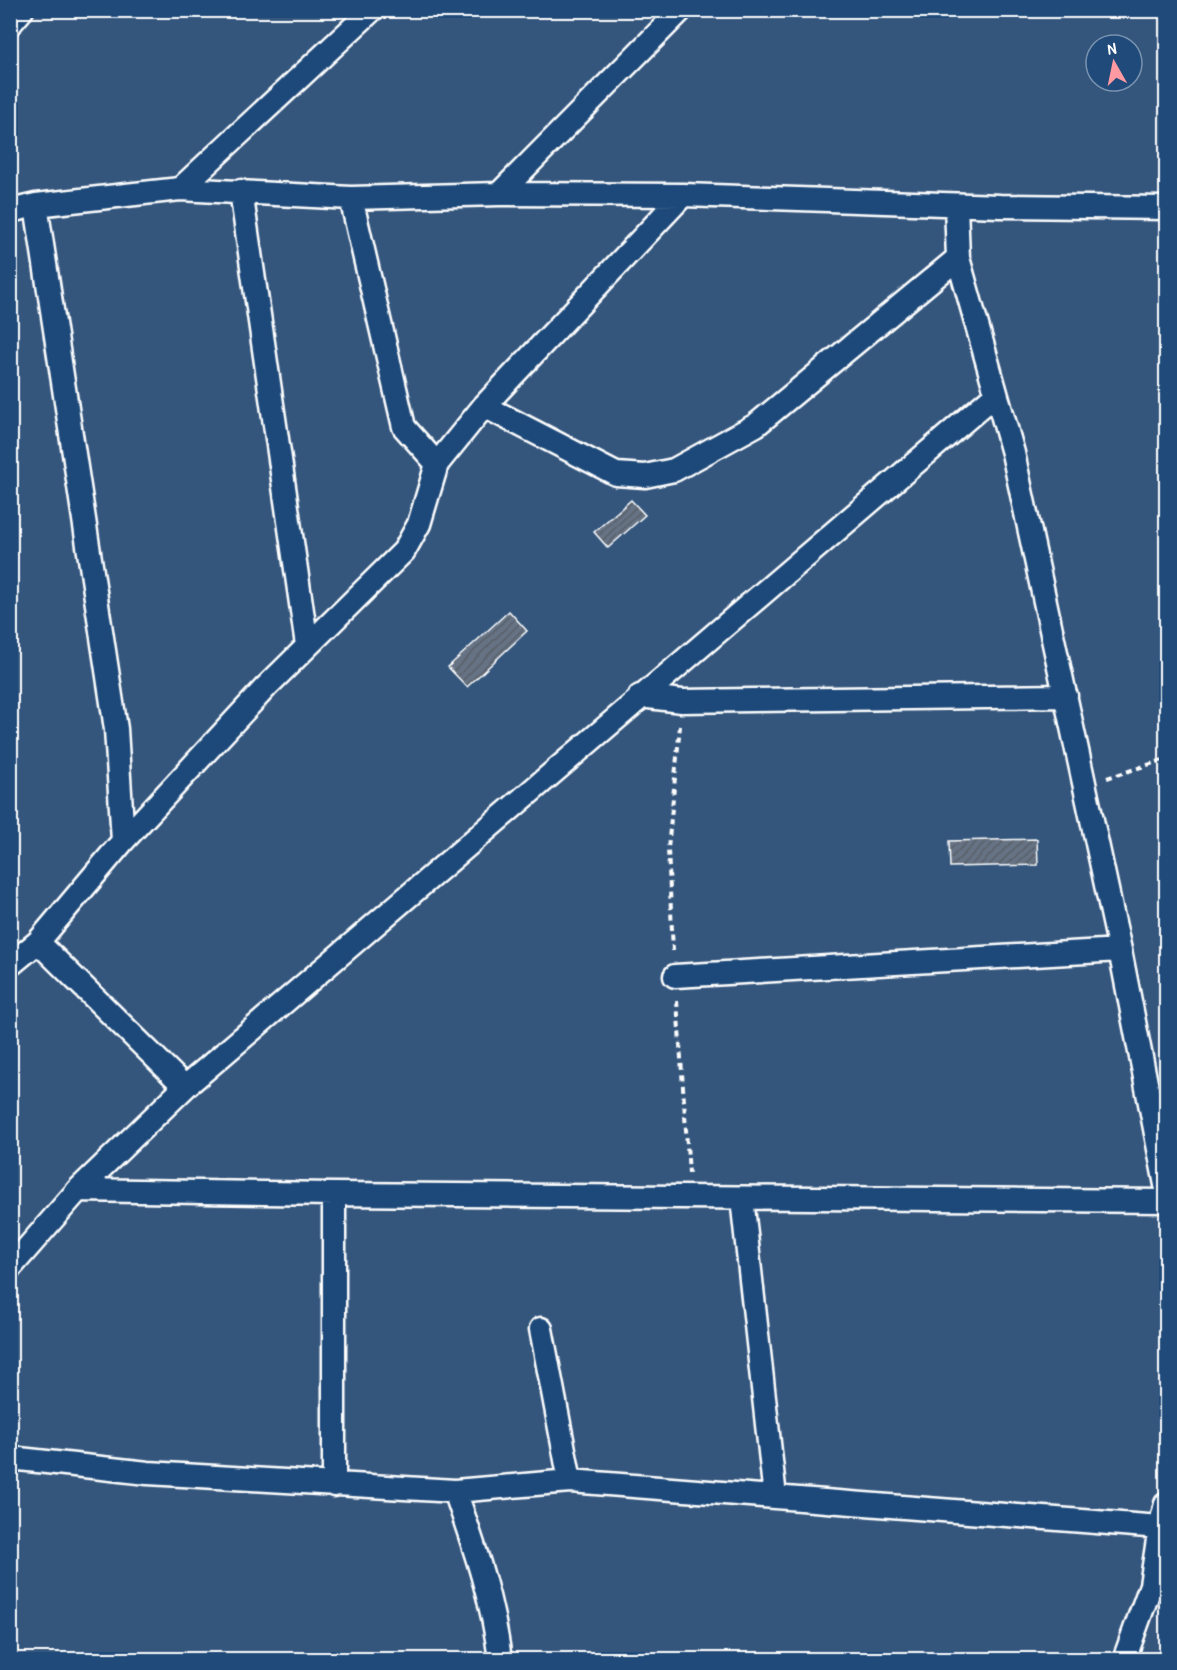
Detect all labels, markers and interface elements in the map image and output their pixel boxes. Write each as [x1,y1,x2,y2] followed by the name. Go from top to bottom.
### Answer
[1084,33,1144,93] north arrow
[1106,37,1118,60] text: N

